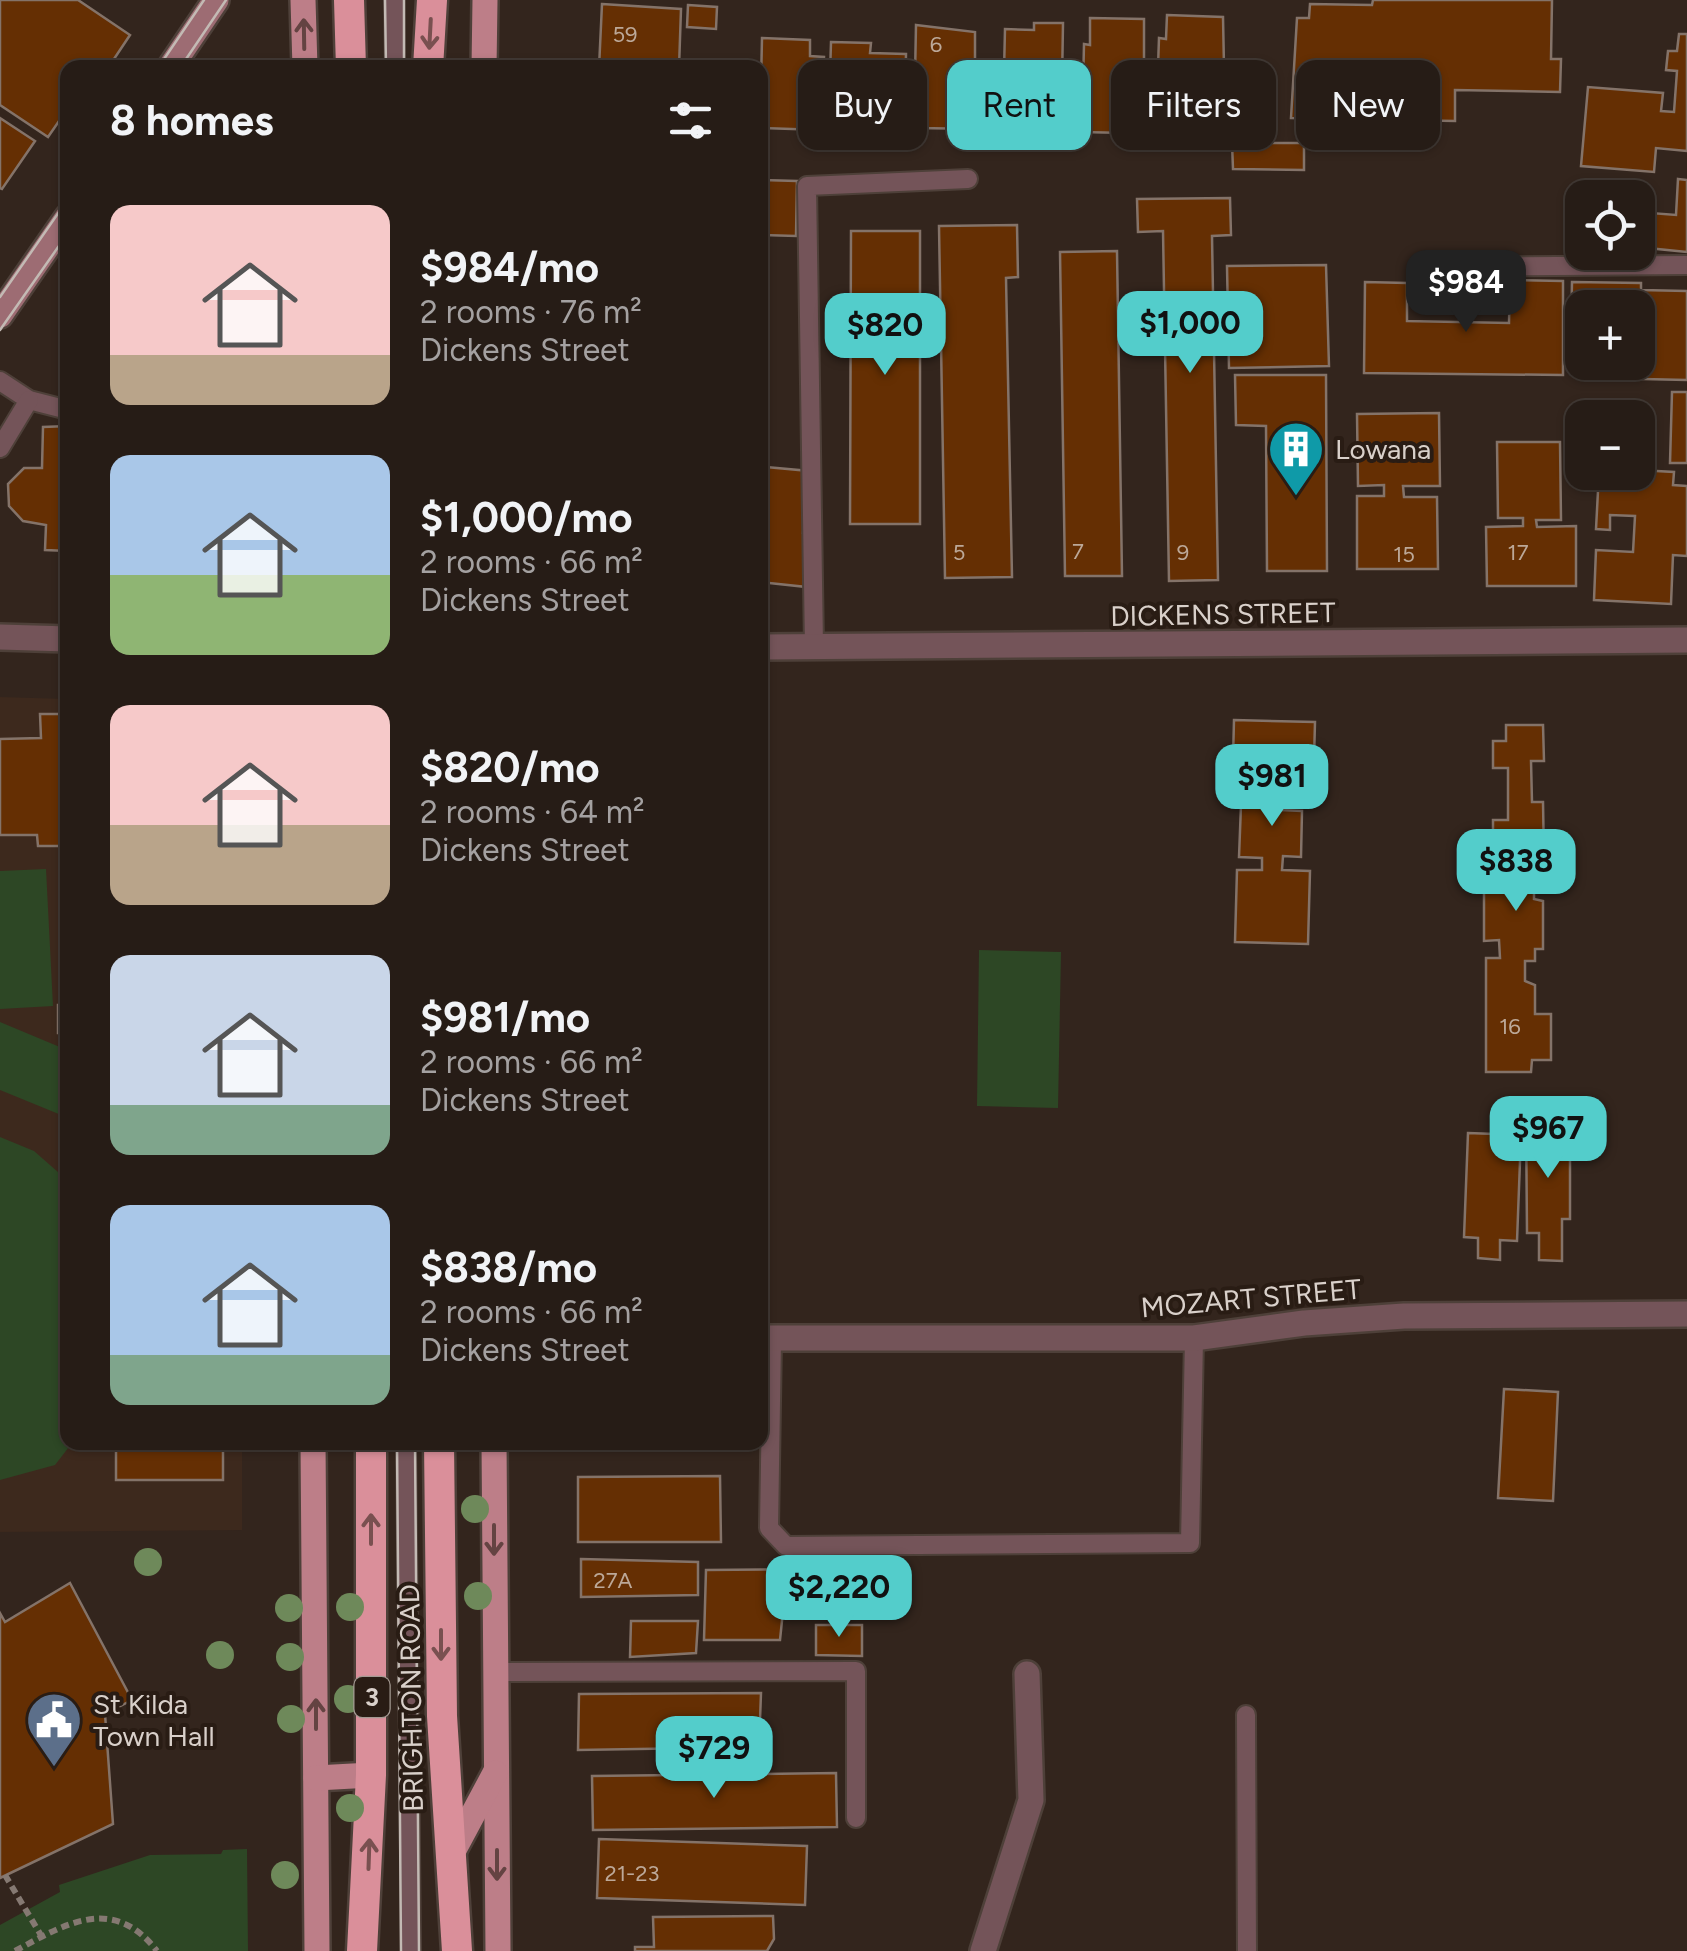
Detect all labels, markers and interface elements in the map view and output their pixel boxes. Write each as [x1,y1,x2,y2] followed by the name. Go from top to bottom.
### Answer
[420,17,439,49] one-way arrow
[295,18,314,50] one-way arrow
[612,21,638,48] house number: 59
[930,31,942,58] house number: 6
[798,60,927,150] chip: Buy
[947,60,1091,150] chip: Rent
[1111,60,1276,150] chip: Filters
[1296,60,1440,150] chip: New
[663,93,718,148] icon: filters
[110,95,274,146] text: 8 homes
[1565,180,1655,490] map controls
[1565,180,1655,270] button: locate
[420,242,599,293] text: $984/mo
[190,245,310,365] icon: home
[1407,250,1525,335] pin: $984
[1428,263,1504,301] text: $984
[1565,290,1655,380] button: +
[1109,291,1271,376] pin: $1,000
[420,293,642,331] text: 2 rooms · 76 m²
[826,293,944,378] pin: $820
[1139,304,1241,342] text: $1,000
[847,306,923,344] text: $820
[420,331,630,369] text: Dickens Street
[1565,400,1655,490] button: −
[1266,419,1326,498] building icon: Lowana
[1335,432,1431,466] place label: Lowana
[420,492,633,543] text: $1,000/mo
[190,495,310,615] icon: home
[1072,538,1084,565] house number: 7
[953,539,965,566] house number: 5
[1177,539,1189,566] house number: 9
[1508,539,1529,566] house number: 17
[1393,541,1415,568] house number: 15
[420,543,643,581] text: 2 rooms · 66 m²
[420,581,630,619] text: Dickens Street
[1110,595,1336,633] street label: DICKENS STREET
[420,742,600,793] text: $820/mo
[1213,744,1331,829] pin: $981
[190,745,310,865] icon: home
[1237,757,1307,795] text: $981
[420,793,644,831] text: 2 rooms · 64 m²
[1457,829,1575,914] pin: $838
[420,831,630,869] text: Dickens Street
[1479,842,1553,880] text: $838
[420,992,590,1043] text: $981/mo
[190,995,310,1115] icon: home
[1499,1013,1521,1040] house number: 16
[420,1043,643,1081] text: 2 rooms · 66 m²
[420,1081,630,1119] text: Dickens Street
[1489,1096,1607,1181] pin: $967
[1512,1109,1584,1147] text: $967
[420,1242,597,1293] text: $838/mo
[190,1245,310,1365] icon: home
[1139,1271,1363,1325] street label: MOZART STREET
[420,1293,643,1331] text: 2 rooms · 66 m²
[420,1331,630,1369] text: Dickens Street
[362,1513,380,1546] one-way arrow
[485,1523,504,1555] one-way arrow
[758,1555,920,1640] pin: $2,220
[593,1567,633,1594] house number: 27A
[788,1568,890,1606] text: $2,220
[392,1584,430,1812] street label: BRIGHTON ROAD
[432,1628,450,1660] one-way arrow
[354,1677,390,1717] road number: 3
[93,1687,215,1753] place label: St Kilda Town Hall
[24,1690,84,1769] public building icon: St Kilda Town Hall
[306,1698,326,1730] one-way arrow
[655,1716,773,1801] pin: $729
[678,1729,750,1767] text: $729
[360,1838,379,1870] one-way arrow
[488,1848,506,1880] one-way arrow
[605,1860,659,1887] house number: 21-23

